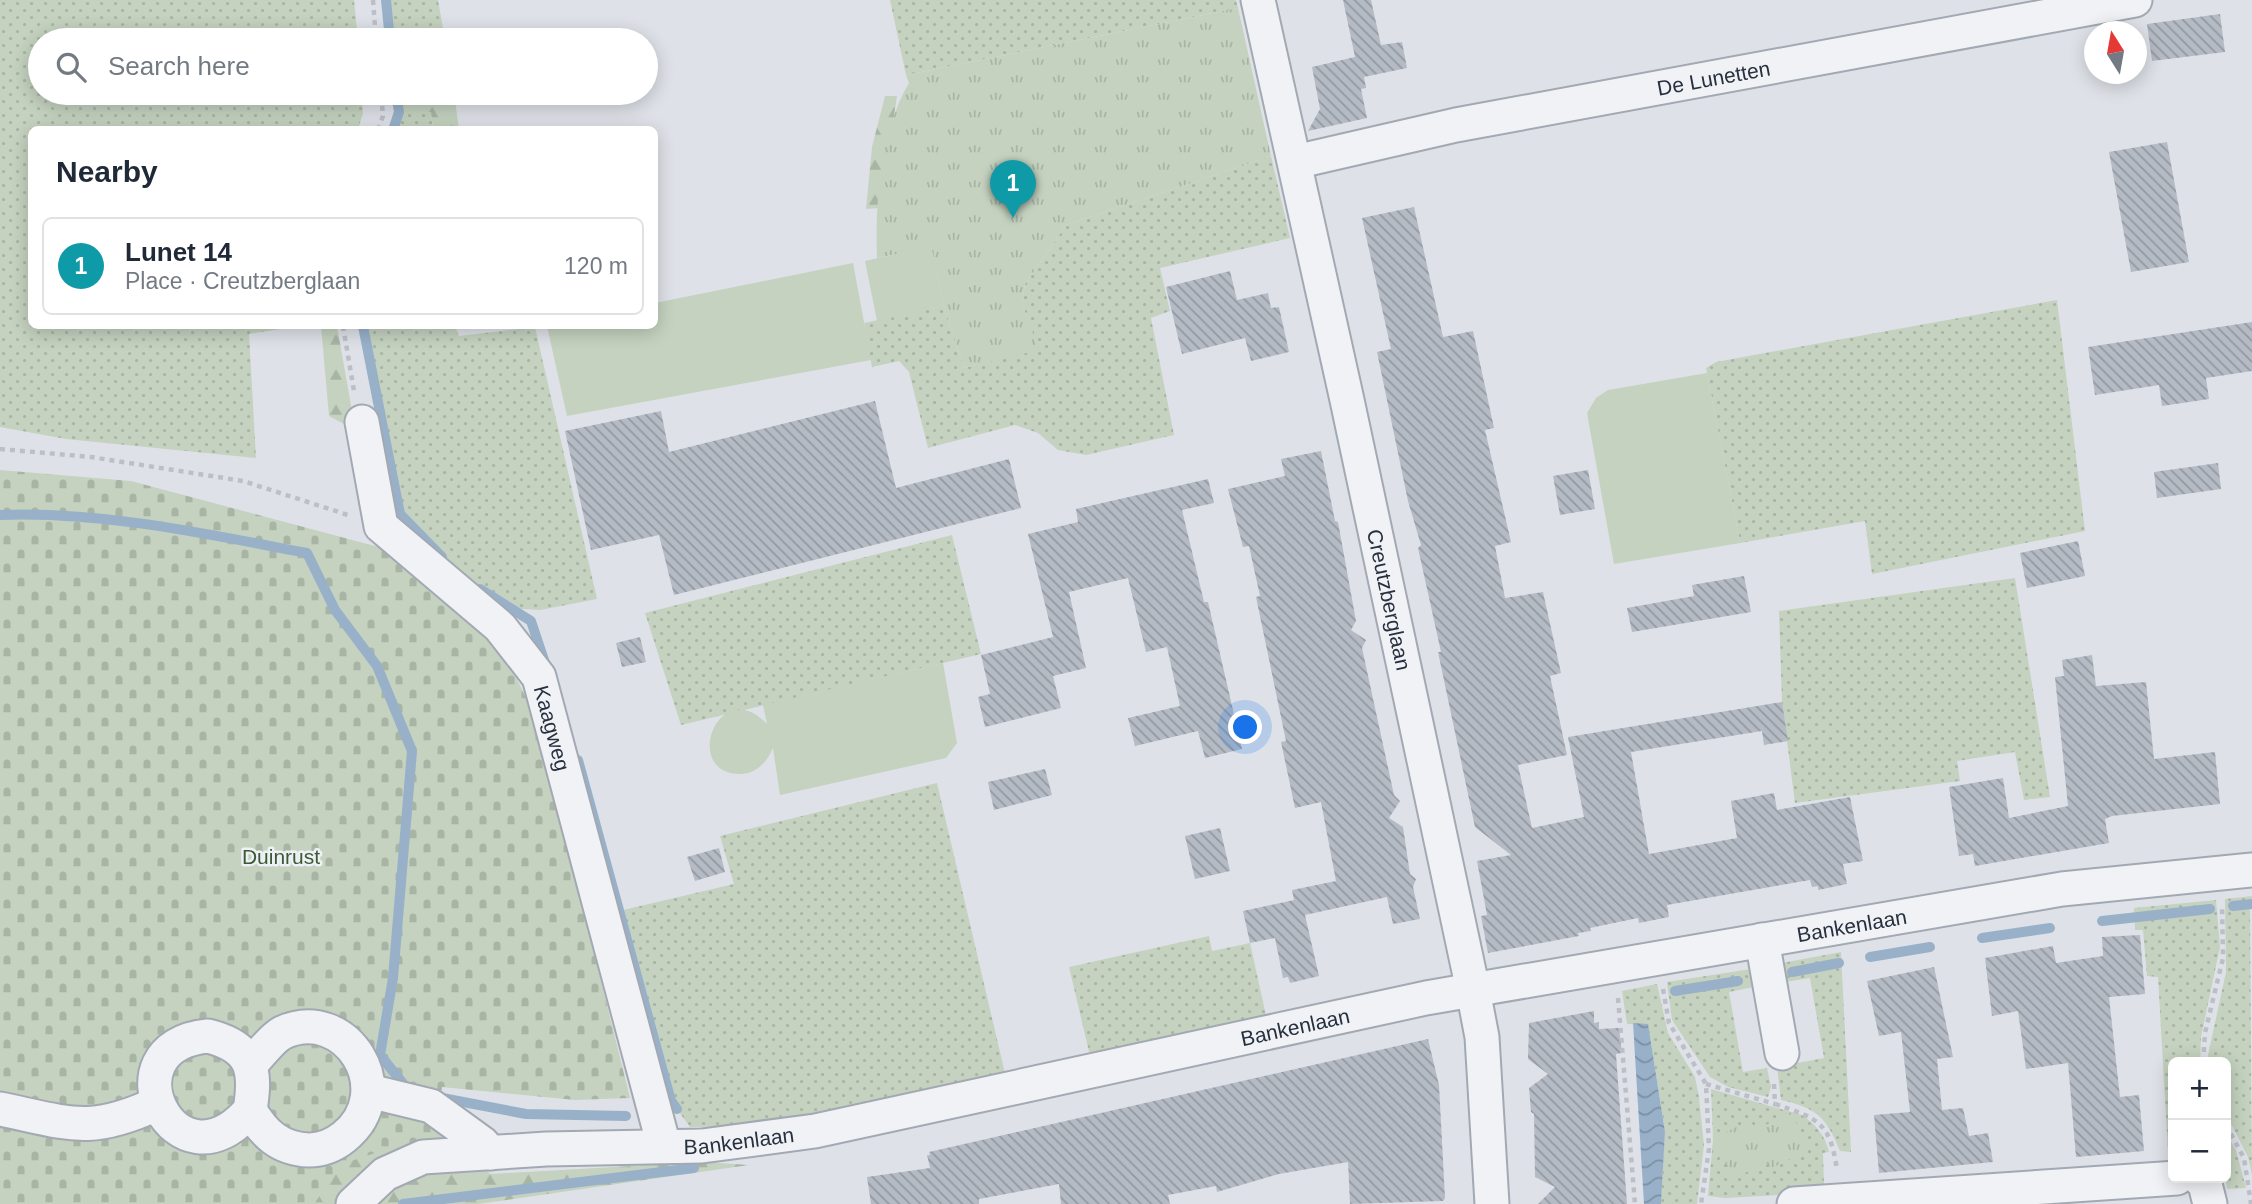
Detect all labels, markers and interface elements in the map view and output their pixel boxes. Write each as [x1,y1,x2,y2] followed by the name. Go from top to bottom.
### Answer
[2084,21,2147,84] north arrow
[28,28,658,105] search box
[52,48,90,86] icon: search
[108,51,250,81] text: Search here
[1655,56,1772,99] street label: De Lunetten
[56,155,158,188] text: Nearby
[990,160,1036,218] pin: 1
[125,237,232,267] text: Lunet 14
[75,253,87,279] text: 1
[564,253,628,279] text: 120 m
[125,268,360,294] text: Place · Creutzberglaan
[1363,527,1416,672] street label: Creutzberglaan
[530,683,575,773] street label: Kaagweg
[1228,710,1262,744] your location
[242,845,320,868] park label: Duinrust
[1795,904,1908,946] street label: Bankenlaan
[1238,1003,1352,1050] street label: Bankenlaan
[2168,1057,2231,1183] map controls
[2168,1057,2231,1120] button: +
[2168,1120,2231,1183] button: −
[684,1122,795,1158] street label: Bankenlaan

